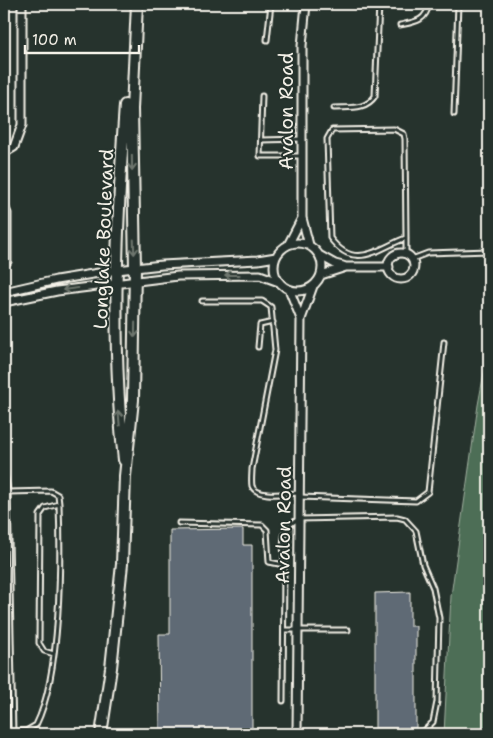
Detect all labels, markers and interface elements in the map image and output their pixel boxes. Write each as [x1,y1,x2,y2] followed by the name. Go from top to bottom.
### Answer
[25,22,139,54] scale bar
[32,30,77,50] text: 100 m
[274,52,299,170] street label: Avalon Road
[88,148,119,330] street label: Longlake Boulevard
[127,155,137,171] one-way arrow
[130,239,139,255] one-way arrow
[224,270,240,280] one-way arrow
[62,285,78,295] one-way arrow
[130,322,140,338] one-way arrow
[115,410,124,426] one-way arrow
[270,466,297,584] street label: Avalon Road

